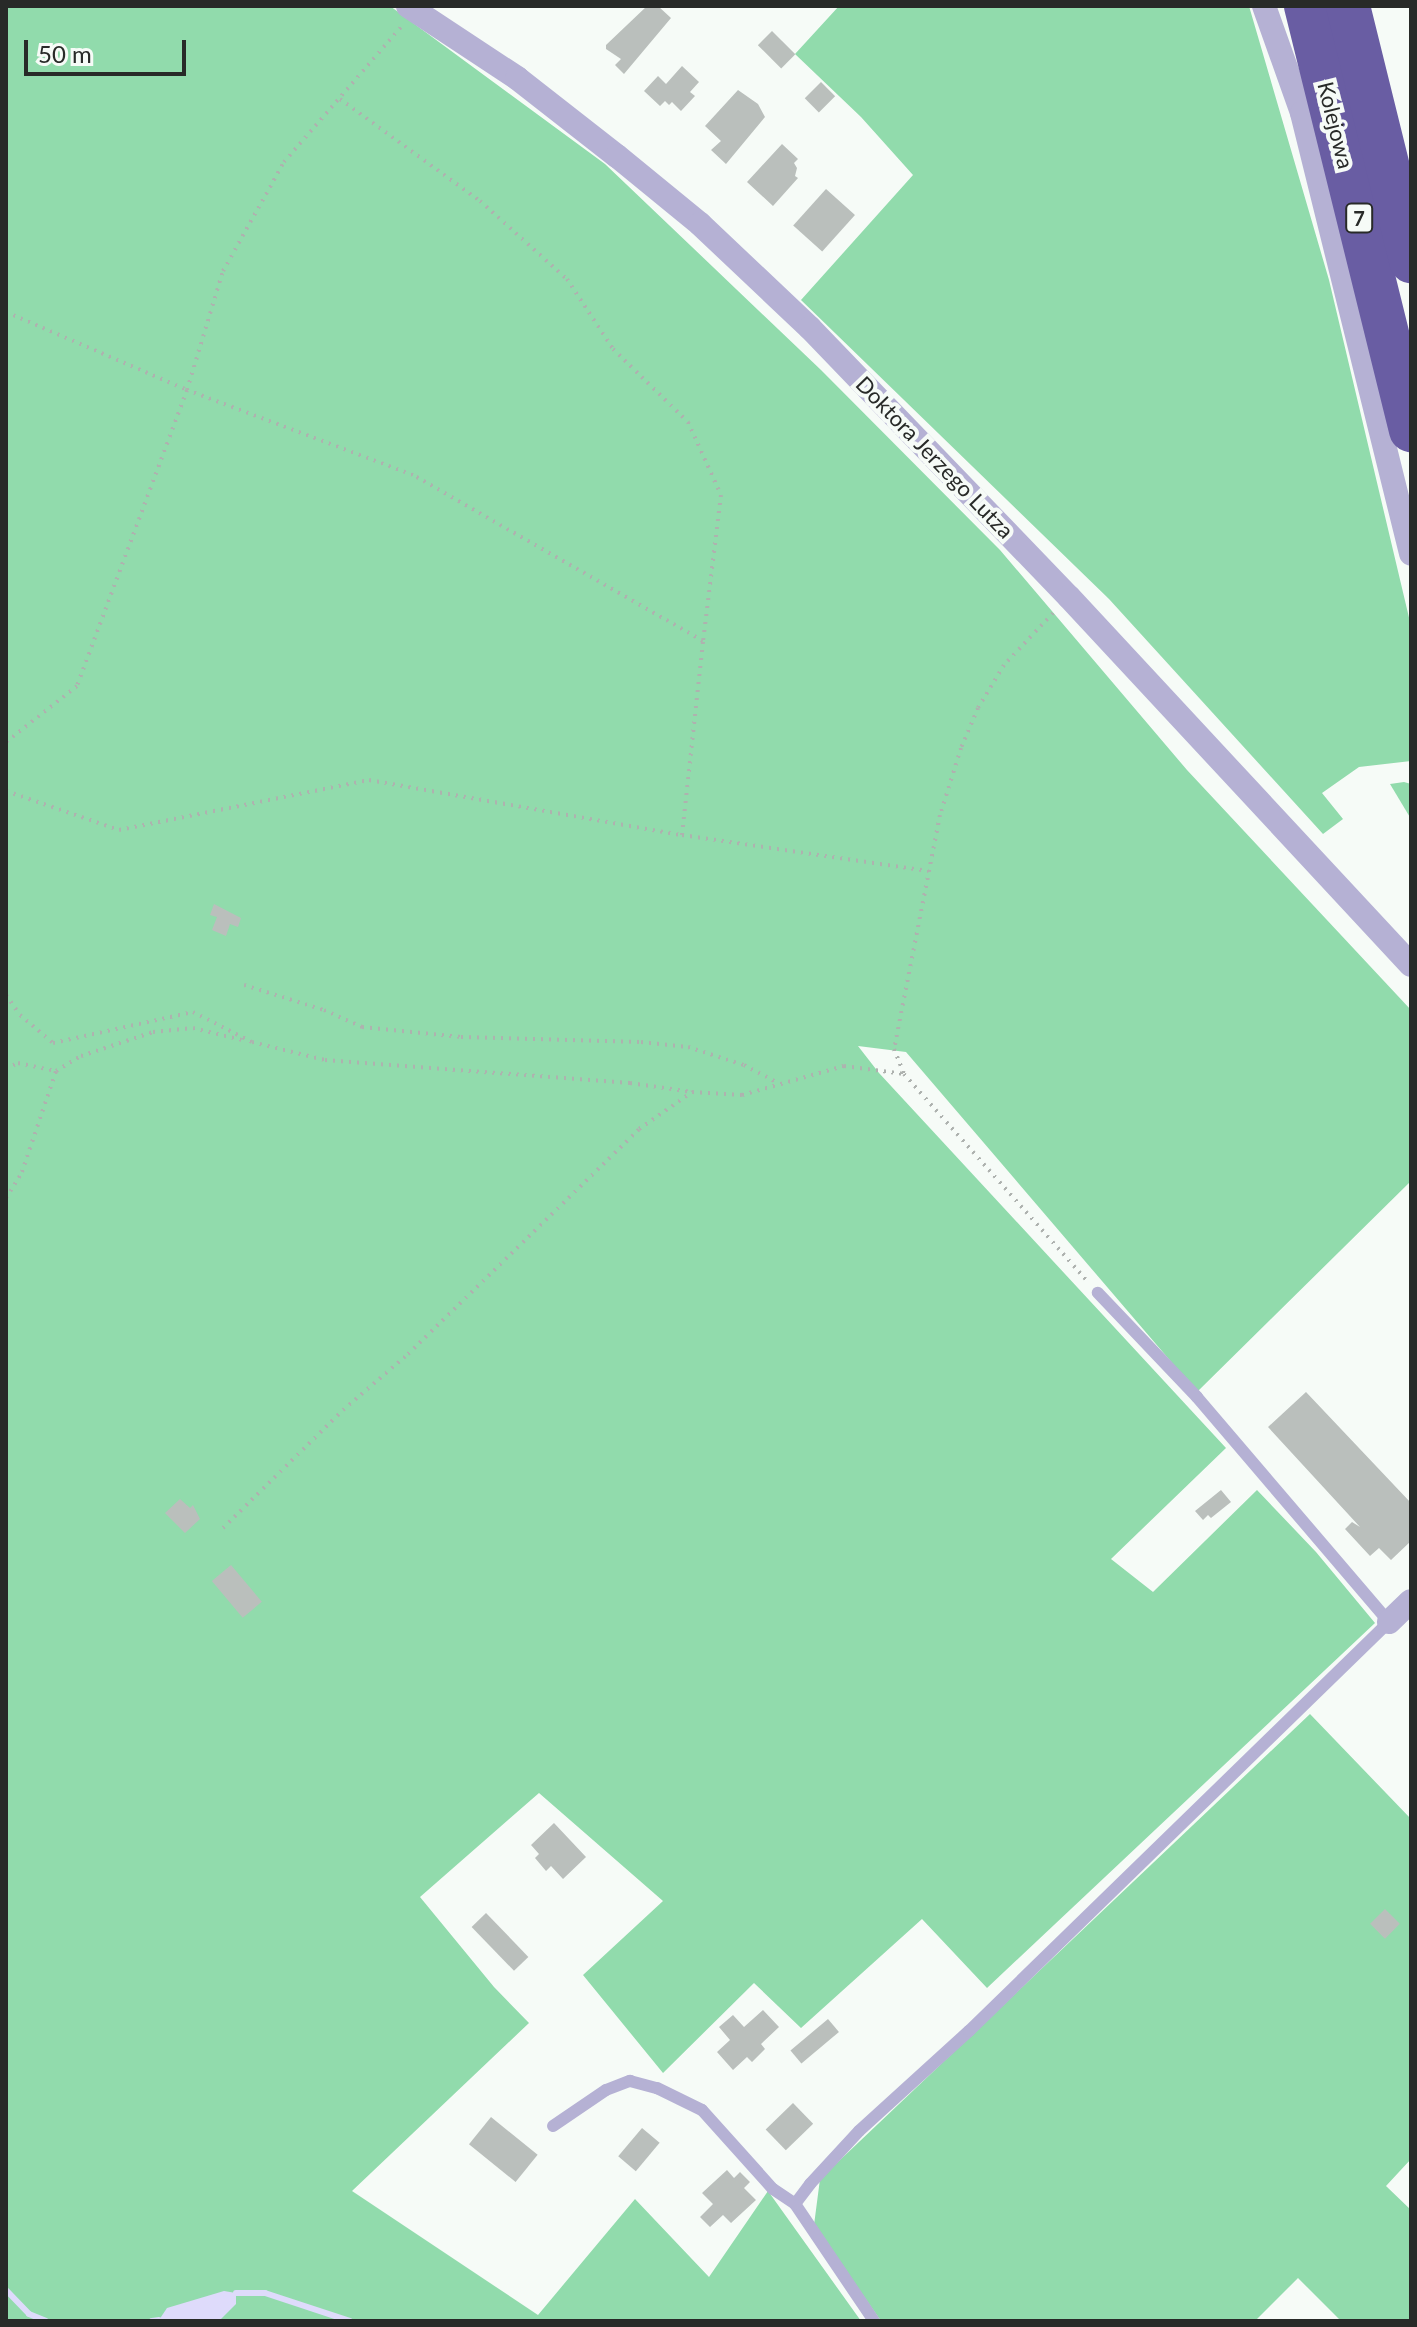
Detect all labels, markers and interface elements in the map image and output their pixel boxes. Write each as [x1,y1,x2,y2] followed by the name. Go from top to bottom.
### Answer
[28,24,190,74] scale bar
[38,39,92,68] text: 50 m
[1312,79,1360,171] street label: Kolejowa
[1345,202,1373,234] road number: 7
[851,370,1019,544] street label: Doktora Jerzego Lutza

